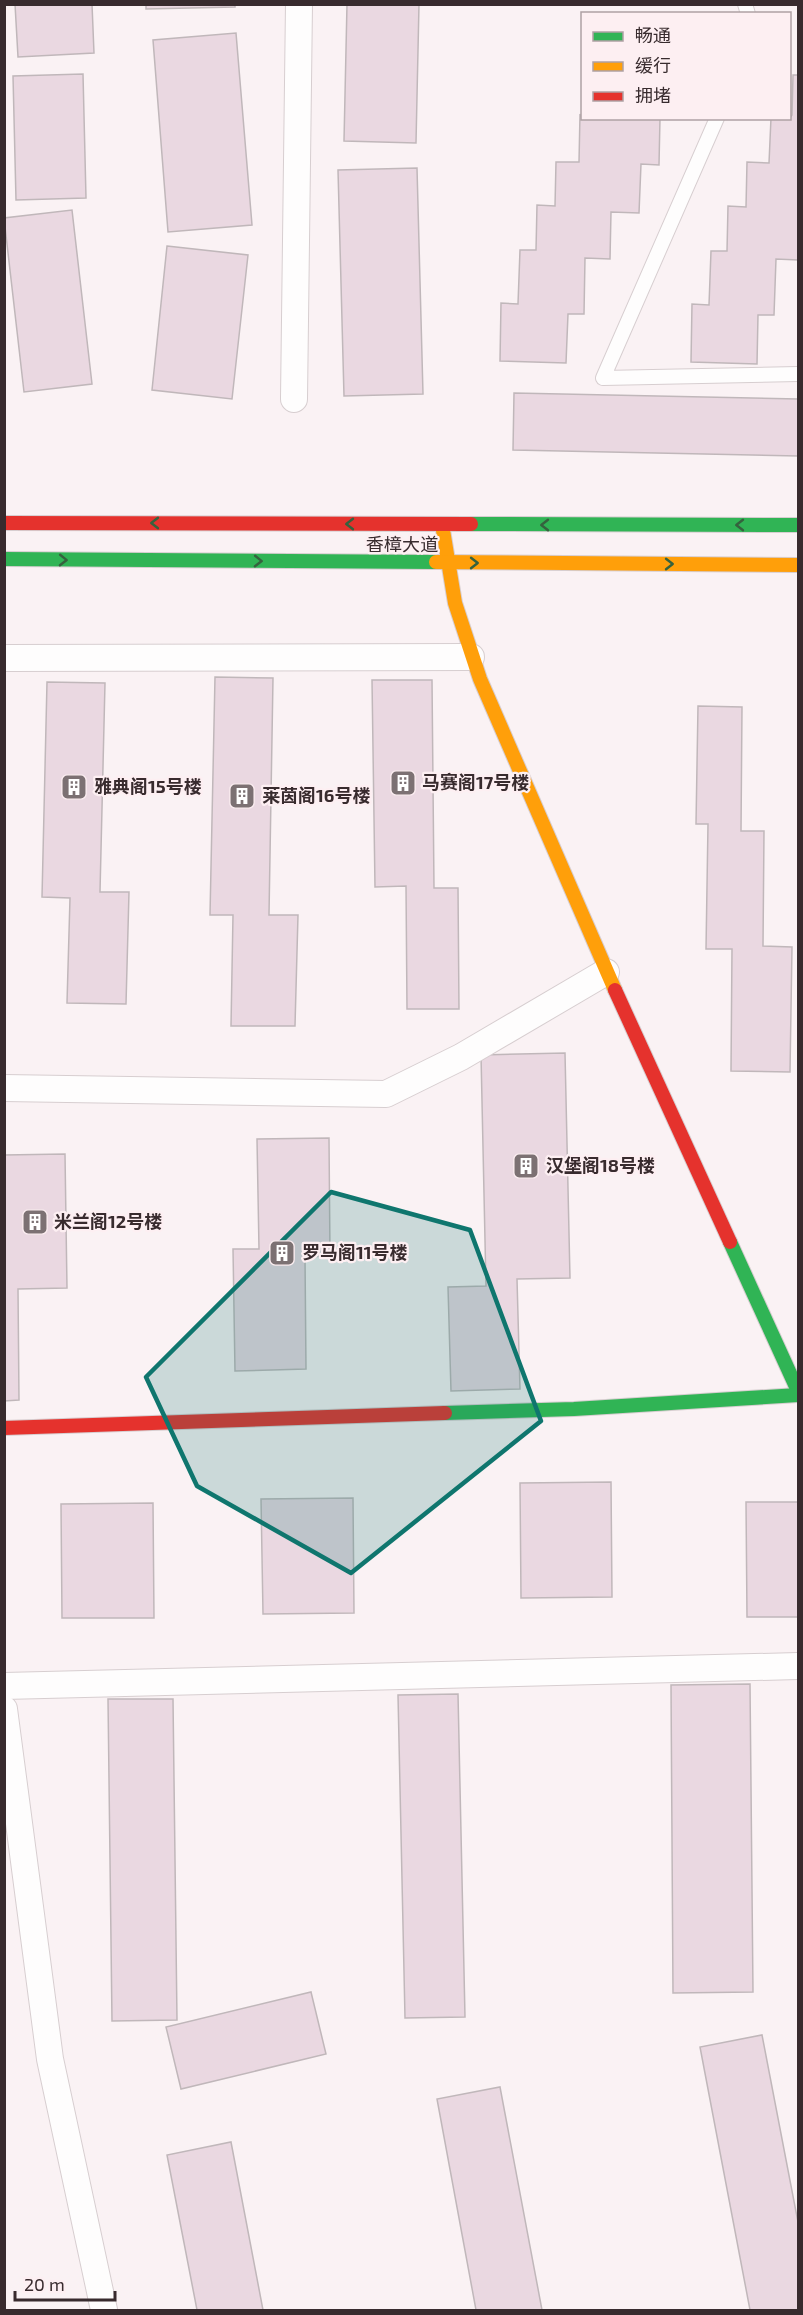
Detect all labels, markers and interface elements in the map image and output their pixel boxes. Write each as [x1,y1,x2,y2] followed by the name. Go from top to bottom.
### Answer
[581,12,791,120] legend
[635,24,671,46] text: 畅通
[635,54,671,76] text: 缓行
[635,84,671,106] text: 拥堵
[151,517,160,530] one-way arrow
[346,518,355,530] one-way arrow
[541,519,550,531] one-way arrow
[736,519,745,531] one-way arrow
[366,533,438,555] street label: 香樟大道
[58,554,67,566] one-way arrow
[253,555,262,568] one-way arrow
[469,557,478,569] one-way arrow
[664,558,673,570] one-way arrow
[388,768,418,798] building icon: 马赛阁17号楼
[422,771,529,793] place label: 马赛阁17号楼
[59,772,89,802] building icon: 雅典阁15号楼
[94,775,202,797] place label: 雅典阁15号楼
[227,781,257,811] building icon: 莱茵阁16号楼
[262,784,370,806] place label: 莱茵阁16号楼
[511,1151,541,1181] building icon: 汉堡阁18号楼
[546,1154,655,1176] place label: 汉堡阁18号楼
[20,1207,50,1237] building icon: 米兰阁12号楼
[54,1210,162,1232] place label: 米兰阁12号楼
[267,1238,297,1268] building icon: 罗马阁11号楼
[302,1241,408,1263] place label: 罗马阁11号楼
[15,2264,116,2302] scale bar
[24,2273,65,2295] text: 20 m

